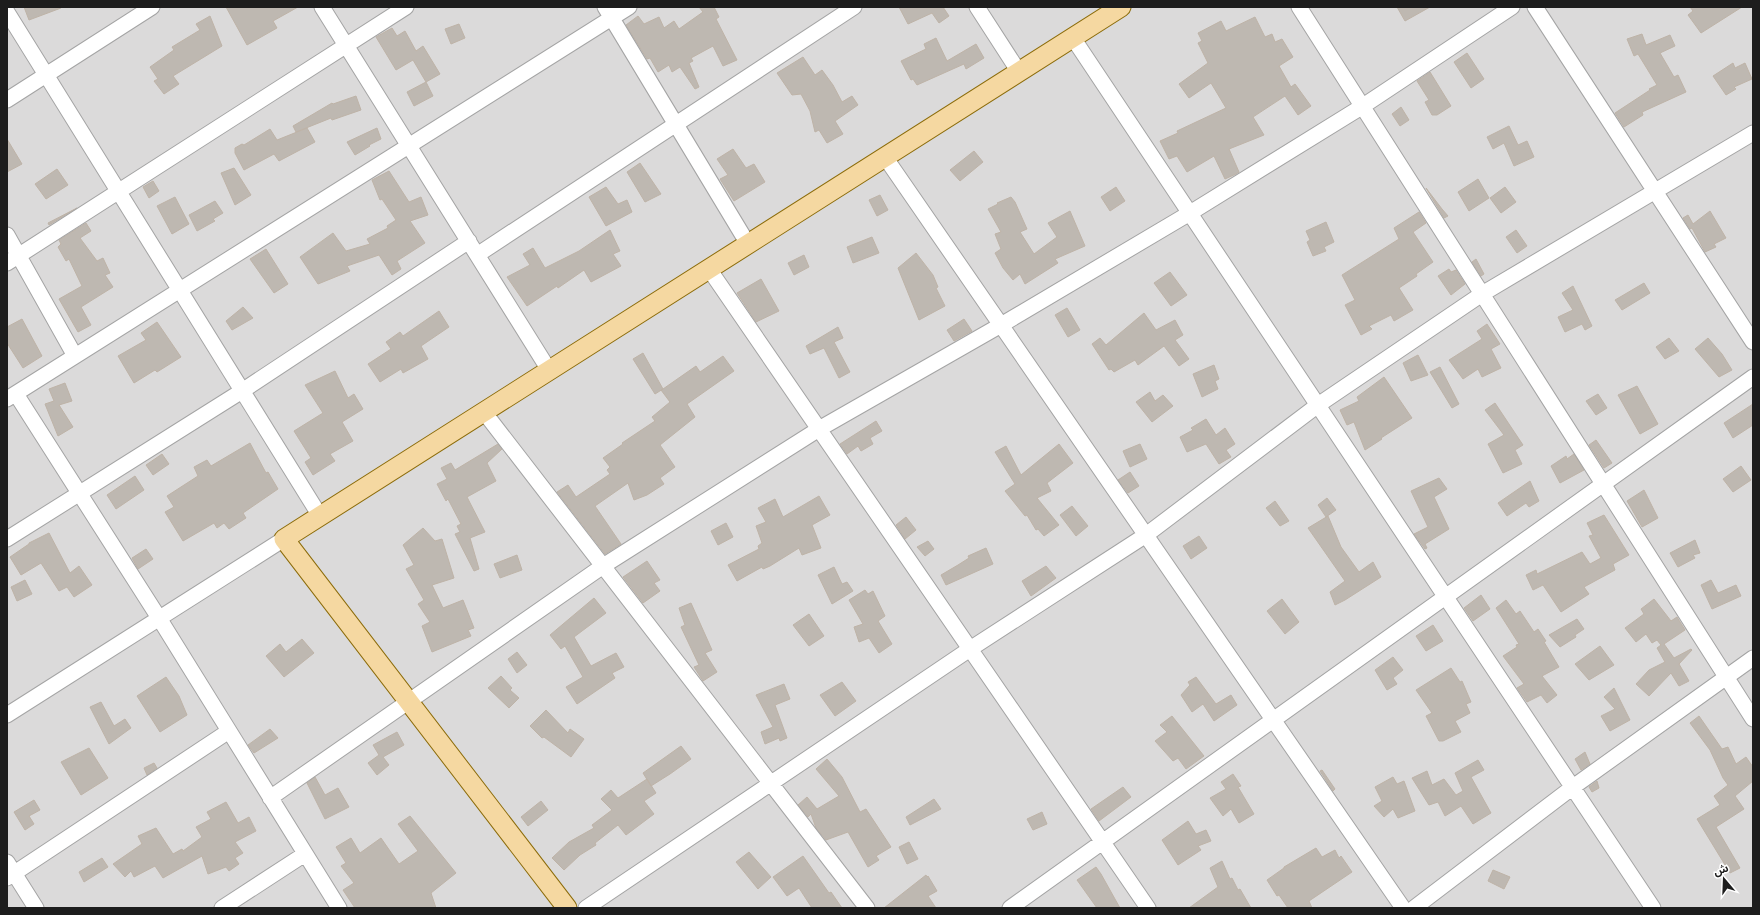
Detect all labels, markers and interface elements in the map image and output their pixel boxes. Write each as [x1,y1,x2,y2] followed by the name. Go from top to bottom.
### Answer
[1704,859,1744,899] north arrow
[1711,860,1730,879] text: ش

